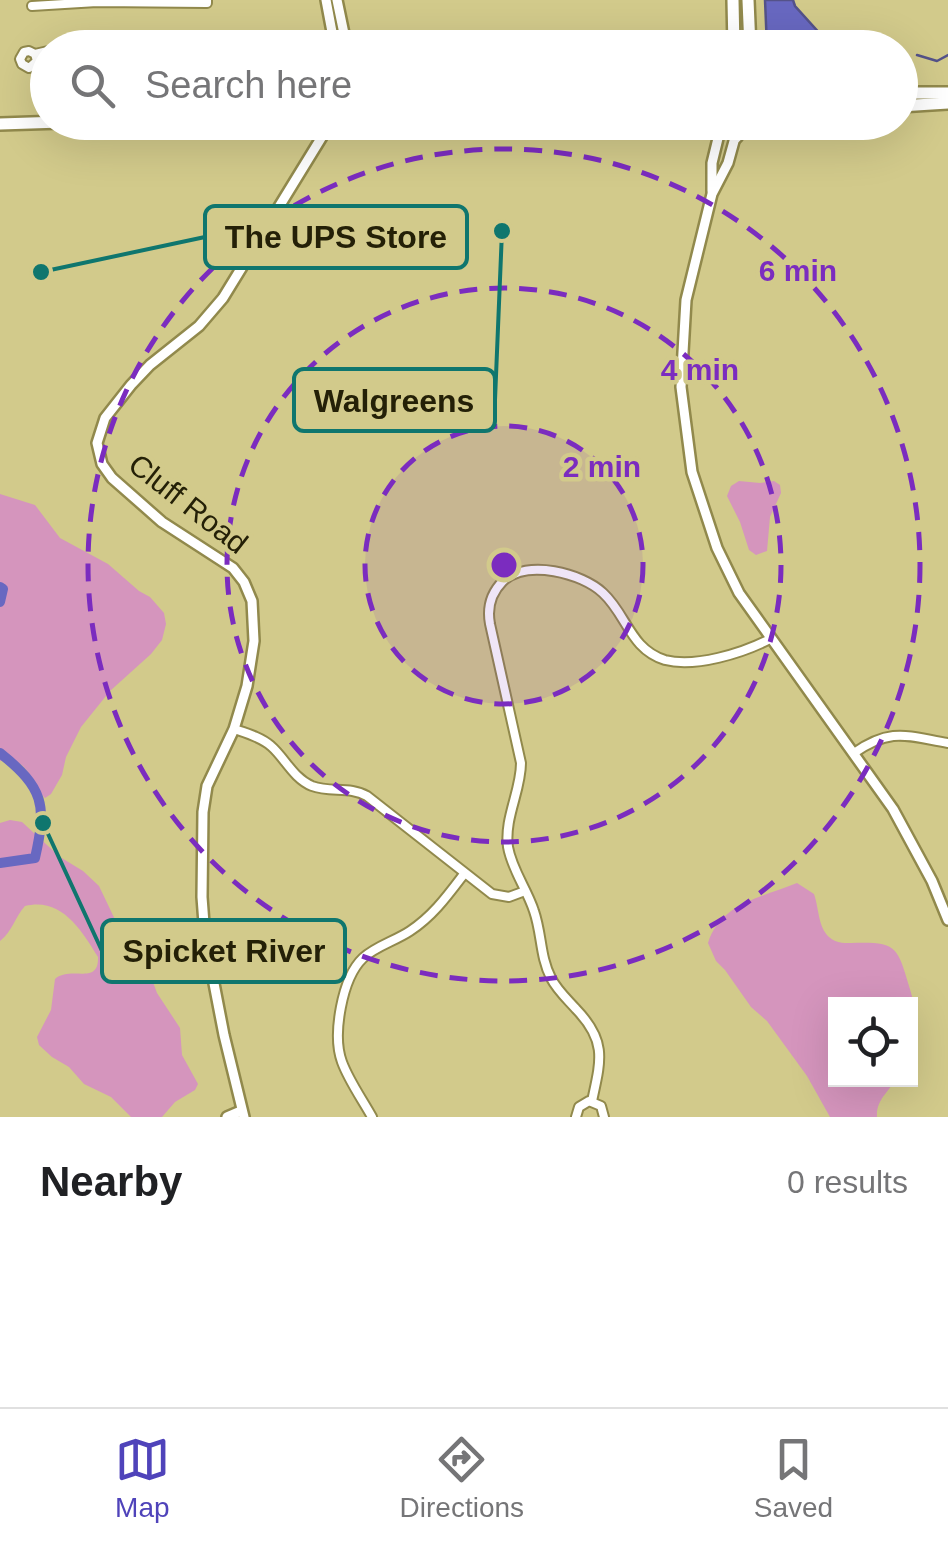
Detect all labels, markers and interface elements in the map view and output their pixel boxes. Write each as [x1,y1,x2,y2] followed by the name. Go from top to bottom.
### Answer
[30,30,918,140] search box
[65,58,120,113] icon: search
[145,64,352,106] text: Search here
[205,206,467,268] callout: The UPS Store
[225,219,447,255] text: The UPS Store
[759,254,837,287] text: 6 min
[661,353,739,386] text: 4 min
[294,369,495,431] callout: Walgreens
[314,383,474,419] text: Walgreens
[123,447,254,560] street label: Cluff Road
[563,450,641,483] text: 2 min
[486,547,522,583] centre of rings
[102,920,345,982] callout: Spicket River
[123,933,325,969] text: Spicket River
[828,997,918,1087] map controls
[828,997,918,1087] button: locate
[40,1158,182,1205] text: Nearby
[787,1164,908,1200] text: 0 results
[115,1432,170,1524] tab: Map
[400,1432,524,1524] tab: Directions
[754,1432,833,1524] tab: Saved

